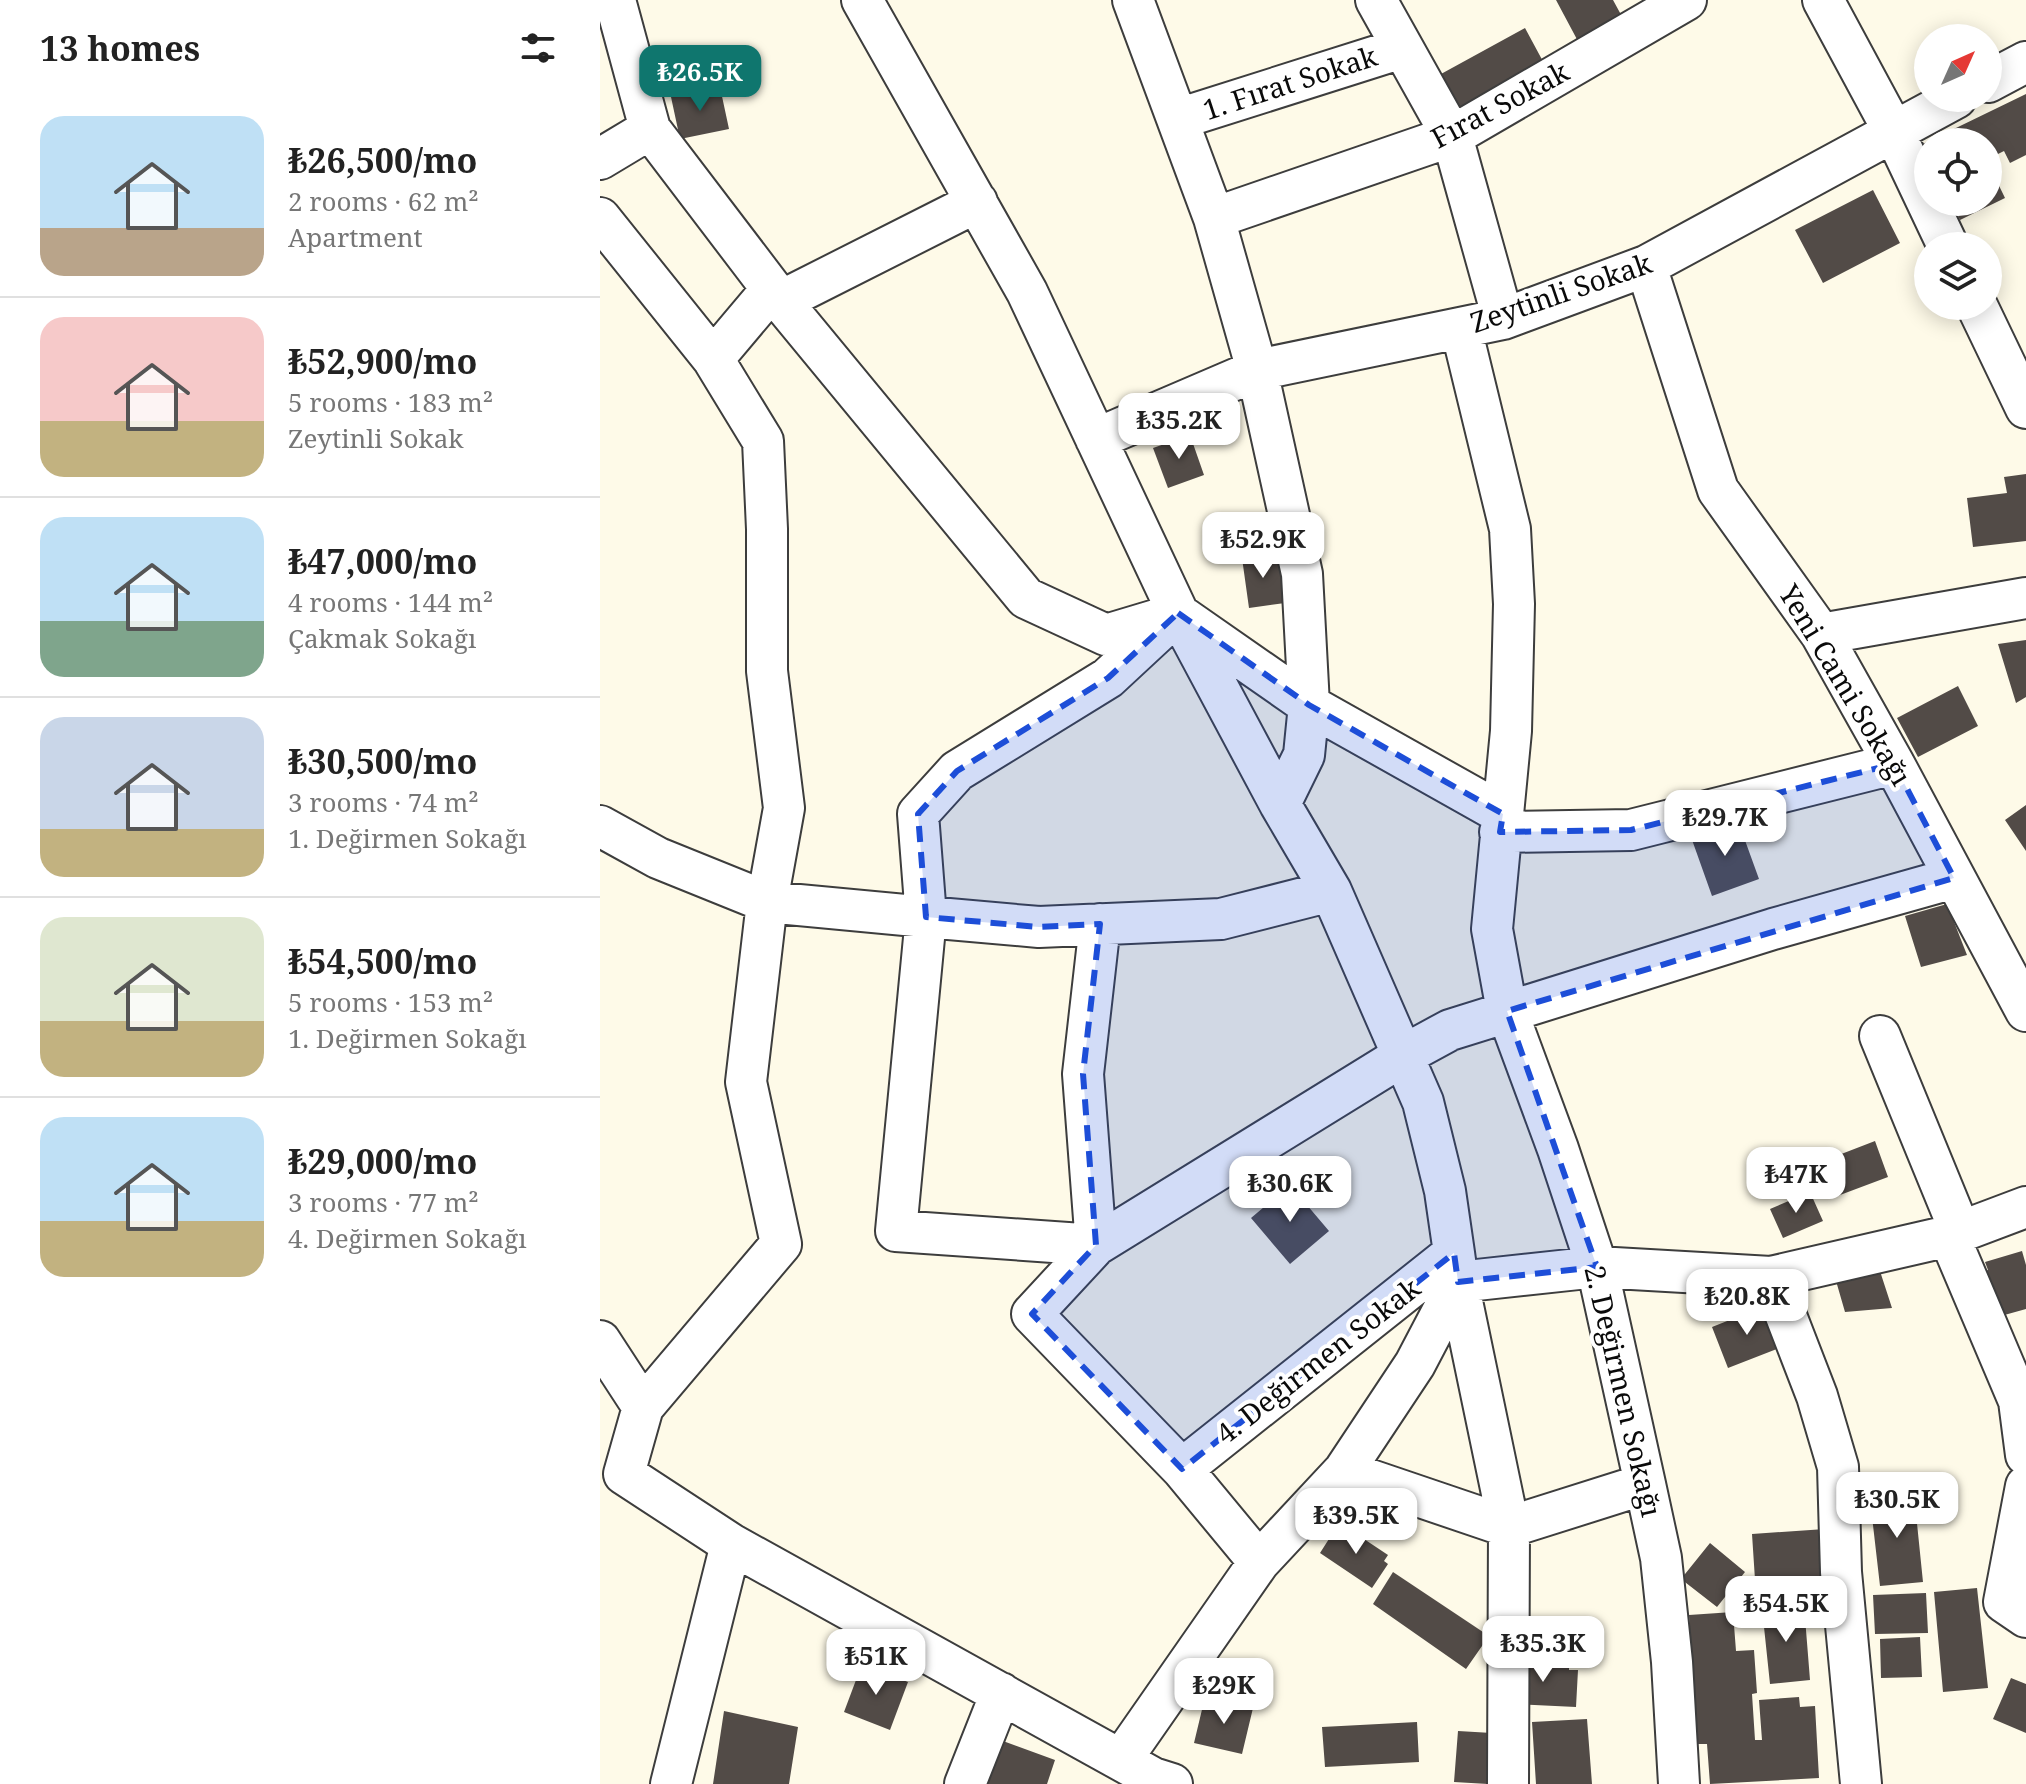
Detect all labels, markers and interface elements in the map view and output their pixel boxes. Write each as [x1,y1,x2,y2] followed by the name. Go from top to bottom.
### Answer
[1914,24,2002,112] north arrow
[1914,24,2002,320] map controls
[40,25,200,71] text: 13 homes
[516,26,560,70] icon: filters
[1198,36,1382,128] street label: 1. Fırat Sokak
[635,45,765,113] pin: ₺26.5K
[1424,52,1576,156] street label: Fırat Sokak
[657,53,743,89] text: ₺26.5K
[1914,128,2002,216] button: locate
[288,137,477,183] text: ₺26,500/mo
[104,148,200,244] icon: home
[288,183,479,219] text: 2 rooms · 62 m²
[288,219,423,255] text: Apartment
[1914,232,2002,320] button: layers
[1465,243,1657,341] street label: Zeytinli Sokak
[288,338,477,384] text: ₺52,900/mo
[104,349,200,445] icon: home
[288,384,493,420] text: 5 rooms · 183 m²
[1114,393,1244,461] pin: ₺35.2K
[1136,401,1222,437] text: ₺35.2K
[288,420,464,456] text: Zeytinli Sokak
[1198,512,1328,580] pin: ₺52.9K
[1220,520,1306,556] text: ₺52.9K
[288,538,477,584] text: ₺47,000/mo
[104,549,200,645] icon: home
[1770,576,1921,792] street label: Yeni Cami Sokağı
[288,584,493,620] text: 4 rooms · 144 m²
[288,620,476,656] text: Çakmak Sokağı
[288,738,477,784] text: ₺30,500/mo
[104,749,200,845] icon: home
[288,784,479,820] text: 3 rooms · 74 m²
[1660,790,1790,858] pin: ₺29.7K
[1682,798,1768,834] text: ₺29.7K
[288,820,526,856] text: 1. Değirmen Sokağı
[288,938,477,984] text: ₺54,500/mo
[104,949,200,1045] icon: home
[288,984,493,1020] text: 5 rooms · 153 m²
[288,1020,526,1056] text: 1. Değirmen Sokağı
[288,1138,477,1184] text: ₺29,000/mo
[1749,1147,1843,1215] pin: ₺47K
[104,1149,200,1245] icon: home
[1764,1155,1828,1191] text: ₺47K
[1225,1156,1355,1224] pin: ₺30.6K
[1247,1164,1333,1200] text: ₺30.6K
[288,1184,479,1220] text: 3 rooms · 77 m²
[288,1220,526,1256] text: 4. Değirmen Sokağı
[1577,1261,1671,1520] street label: 2. Değirmen Sokağı
[1208,1268,1428,1452] street label: 4. Değirmen Sokak
[1682,1269,1812,1337] pin: ₺20.8K
[1704,1277,1790,1313] text: ₺20.8K
[1832,1472,1962,1540] pin: ₺30.5K
[1854,1480,1940,1516] text: ₺30.5K
[1291,1488,1421,1556] pin: ₺39.5K
[1313,1496,1399,1532] text: ₺39.5K
[1721,1576,1851,1644] pin: ₺54.5K
[1743,1584,1829,1620] text: ₺54.5K
[1478,1616,1608,1684] pin: ₺35.3K
[1500,1624,1586,1660] text: ₺35.3K
[829,1629,923,1697] pin: ₺51K
[844,1637,908,1673] text: ₺51K
[1177,1658,1271,1726] pin: ₺29K
[1192,1666,1256,1702] text: ₺29K

